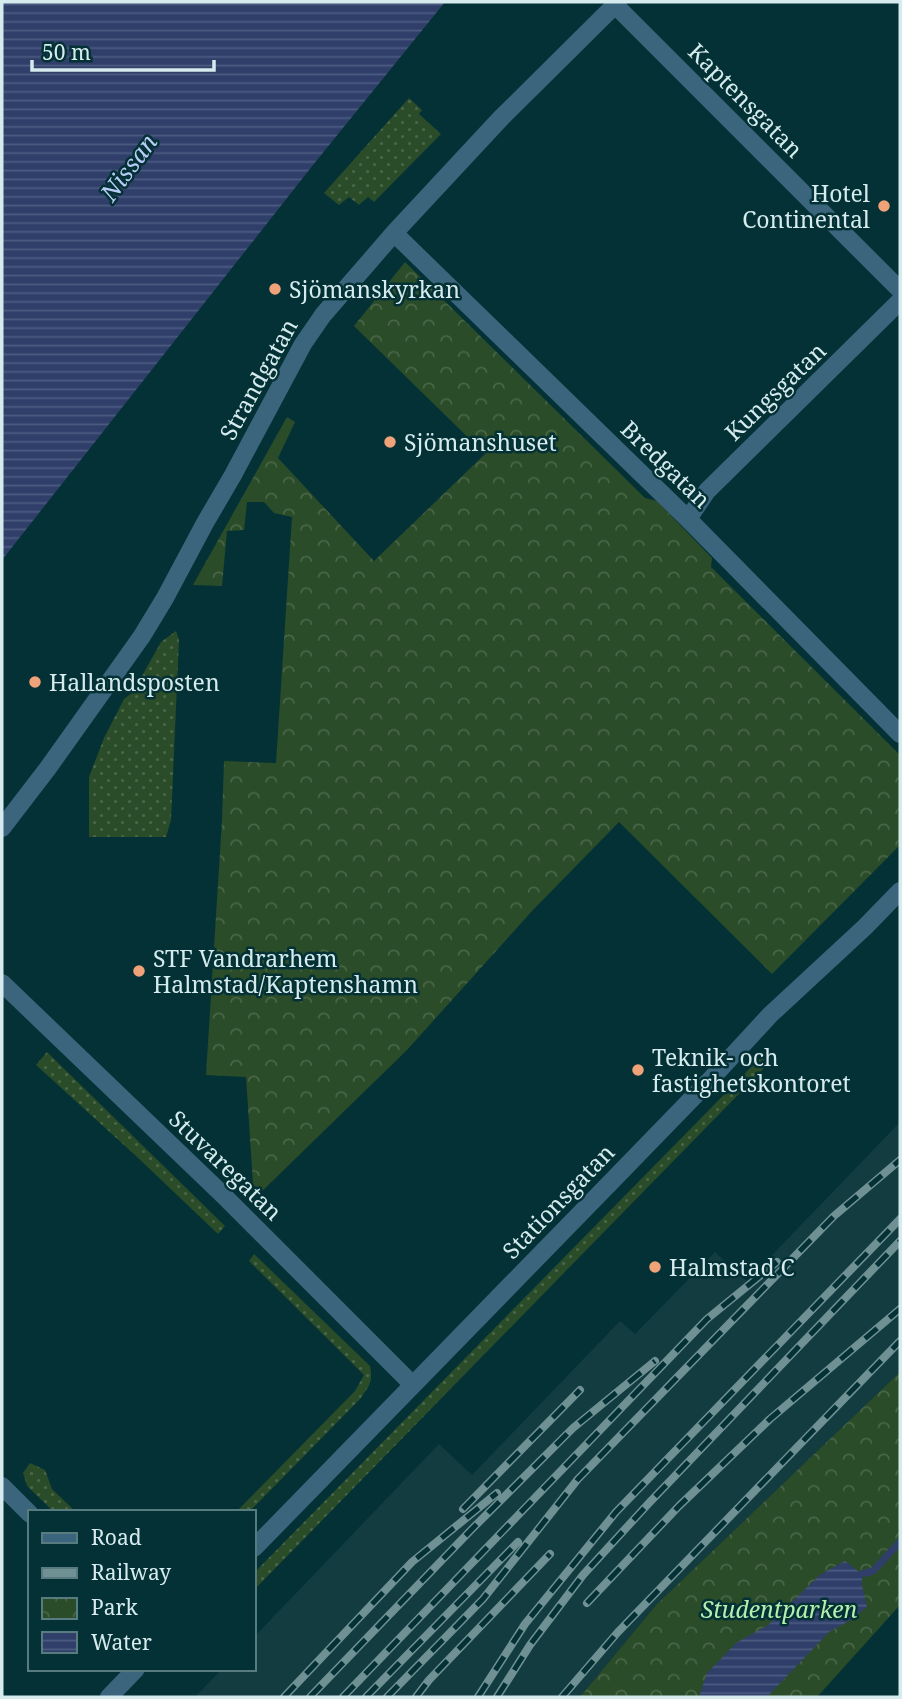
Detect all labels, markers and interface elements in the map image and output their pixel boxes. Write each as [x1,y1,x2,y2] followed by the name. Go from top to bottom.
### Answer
[32,28,214,72] scale bar
[682,36,810,164] street label: Kaptensgatan
[42,38,91,66] text: 50 m
[91,127,164,208] water label: Nissan
[742,177,870,235] place label: Hotel Continental
[876,198,892,214] marker: Hotel Continental
[289,273,460,305] place label: Sjömanskyrkan
[267,281,283,297] marker: Sjömanskyrkan
[212,312,305,445] street label: Strandgatan
[717,335,833,447] street label: Kungsgatan
[614,413,718,515] street label: Bredgatan
[404,426,557,458] place label: Sjömanshuset
[382,434,398,450] marker: Sjömanshuset
[49,666,220,698] place label: Hallandsposten
[27,674,43,690] marker: Hallandsposten
[153,942,418,1000] place label: STF Vandrarhem Halmstad/Kaptenshamn
[131,963,147,979] marker: STF Vandrarhem Halmstad/Kaptenshamn
[652,1041,851,1099] place label: Teknik- och fastighetskontoret
[630,1062,646,1078] marker: Teknik- och fastighetskontoret
[162,1103,290,1227] street label: Stuvaregatan
[495,1136,621,1266] street label: Stationsgatan
[669,1251,795,1283] place label: Halmstad C
[647,1259,663,1275] marker: Halmstad C
[28,1510,256,1671] legend
[91,1523,142,1551] text: Road
[91,1558,171,1586] text: Railway
[91,1593,138,1621] text: Park
[701,1593,858,1625] park label: Studentparken
[91,1628,152,1656] text: Water

